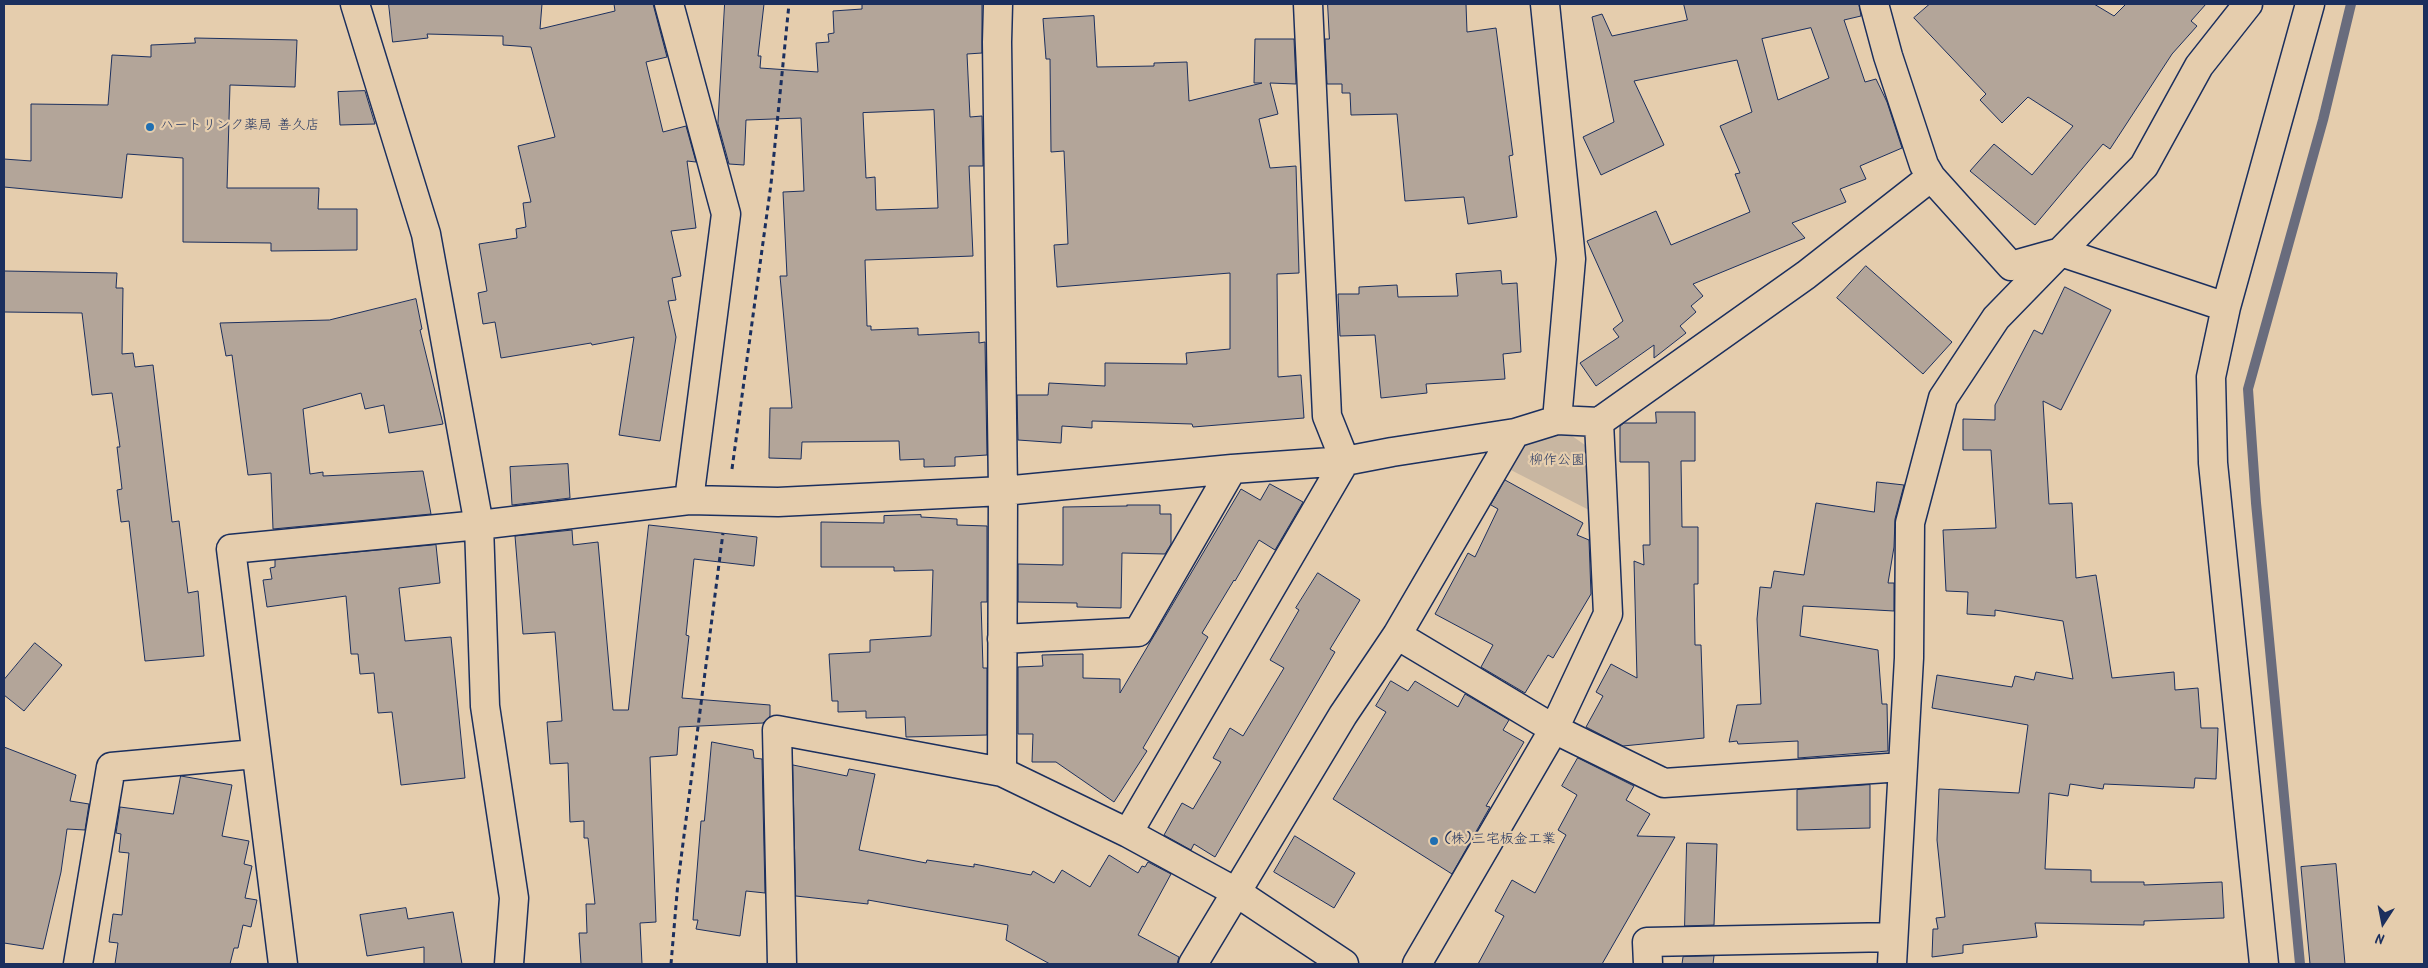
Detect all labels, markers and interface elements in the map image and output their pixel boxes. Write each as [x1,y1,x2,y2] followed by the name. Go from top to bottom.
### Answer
[160,119,320,135] place label: ハートリンク薬局 善久店
[144,121,156,133] marker: ハートリンク薬局 善久店
[1529,454,1585,470] park label: 柳作公園
[1444,833,1556,849] place label: (株)三宅板金工業
[1428,835,1440,847] marker: (株)三宅板金工業
[2358,898,2408,948] north arrow
[2374,926,2387,949] text: N

